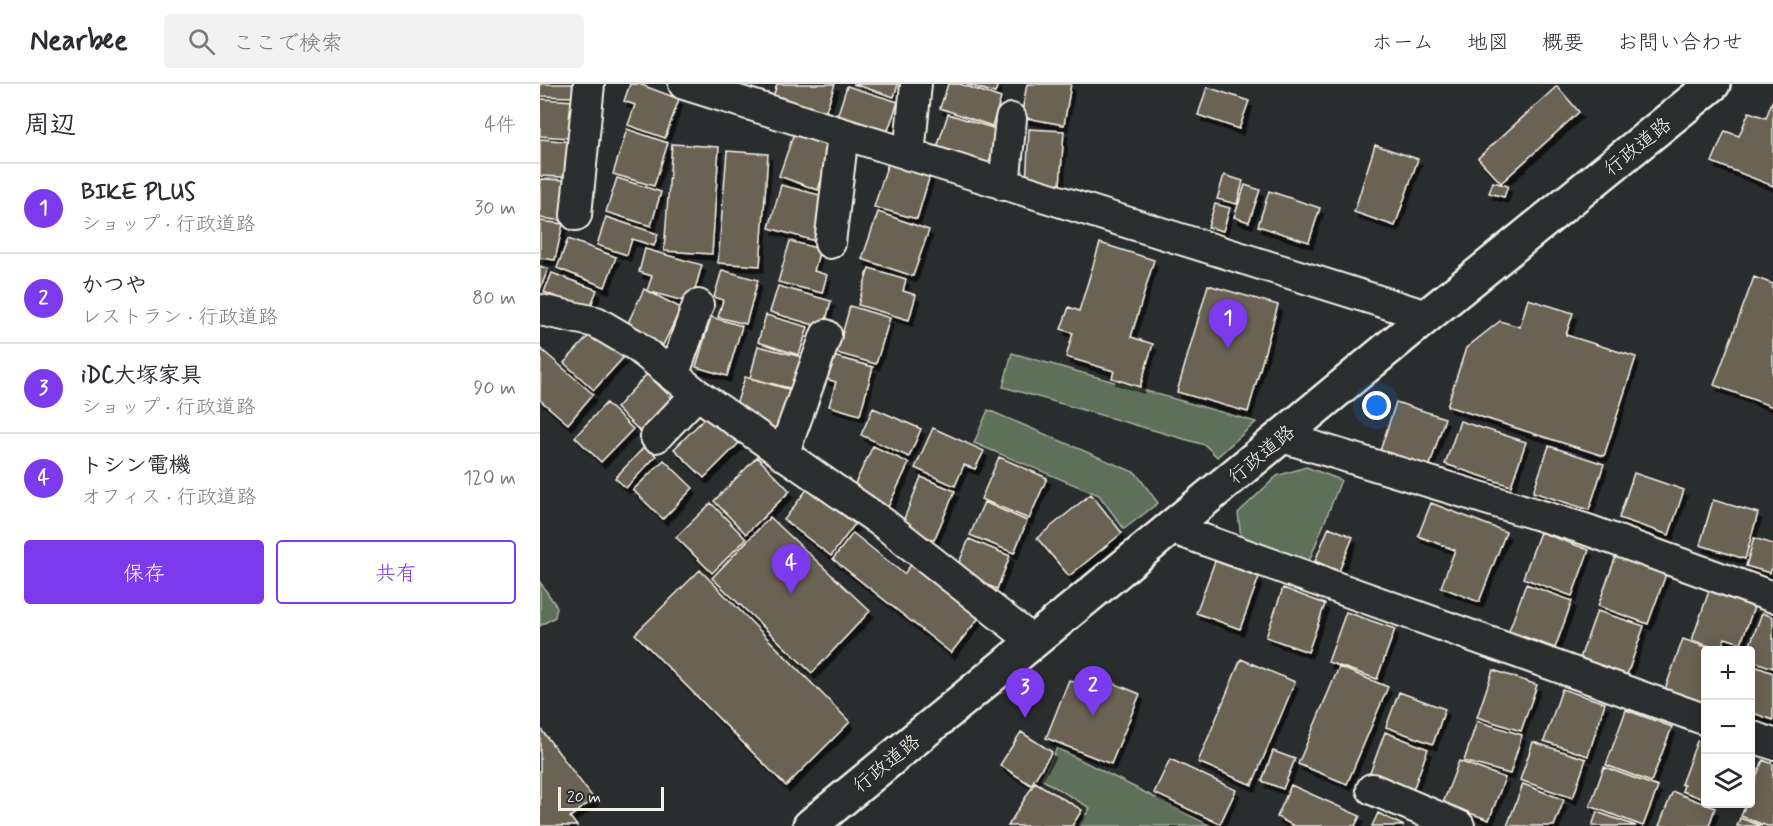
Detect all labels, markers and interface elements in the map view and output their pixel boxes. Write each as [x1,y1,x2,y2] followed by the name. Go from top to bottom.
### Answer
[164,14,584,68] search box
[30,23,128,60] text: Nearbee
[185,25,218,58] icon: search
[1372,29,1434,57] text: ホーム
[1467,29,1509,57] text: 地図
[1542,29,1584,57] text: 概要
[1617,29,1743,57] text: お問い合わせ
[233,30,343,58] text: ここで検索
[24,109,76,143] text: 周辺
[484,112,516,139] text: 4件
[1598,112,1678,183] street label: 行政道路
[81,179,196,207] text: BIKE PLUS
[39,195,48,222] text: 1
[474,195,516,222] text: 30 m
[81,211,256,238] text: ショップ · 行政道路
[81,272,147,300] text: かつや
[39,285,48,312] text: 2
[472,285,516,312] text: 80 m
[1208,300,1248,349] pin: 1
[81,304,278,331] text: レストラン · 行政道路
[81,362,202,390] text: iDC大塚家具
[39,375,48,402] text: 3
[473,375,516,402] text: 90 m
[1362,391,1391,420] your location
[81,394,256,421] text: ショップ · 行政道路
[1223,419,1301,491] street label: 行政道路
[81,452,191,480] text: トシン電機
[38,465,49,492] text: 4
[463,465,516,492] text: 120 m
[81,484,256,511] text: オフィス · 行政道路
[24,540,264,604] button: 保存
[276,540,516,604] button: 共有
[772,544,810,594] pin: 4
[1701,646,1755,808] map controls
[1701,646,1755,700] button: +
[1074,666,1112,716] pin: 2
[1006,668,1044,718] pin: 3
[1701,700,1755,754] button: −
[847,729,927,800] street label: 行政道路
[1701,754,1755,808] button: layers
[558,784,664,812] scale bar
[567,787,601,808] text: 20 m

